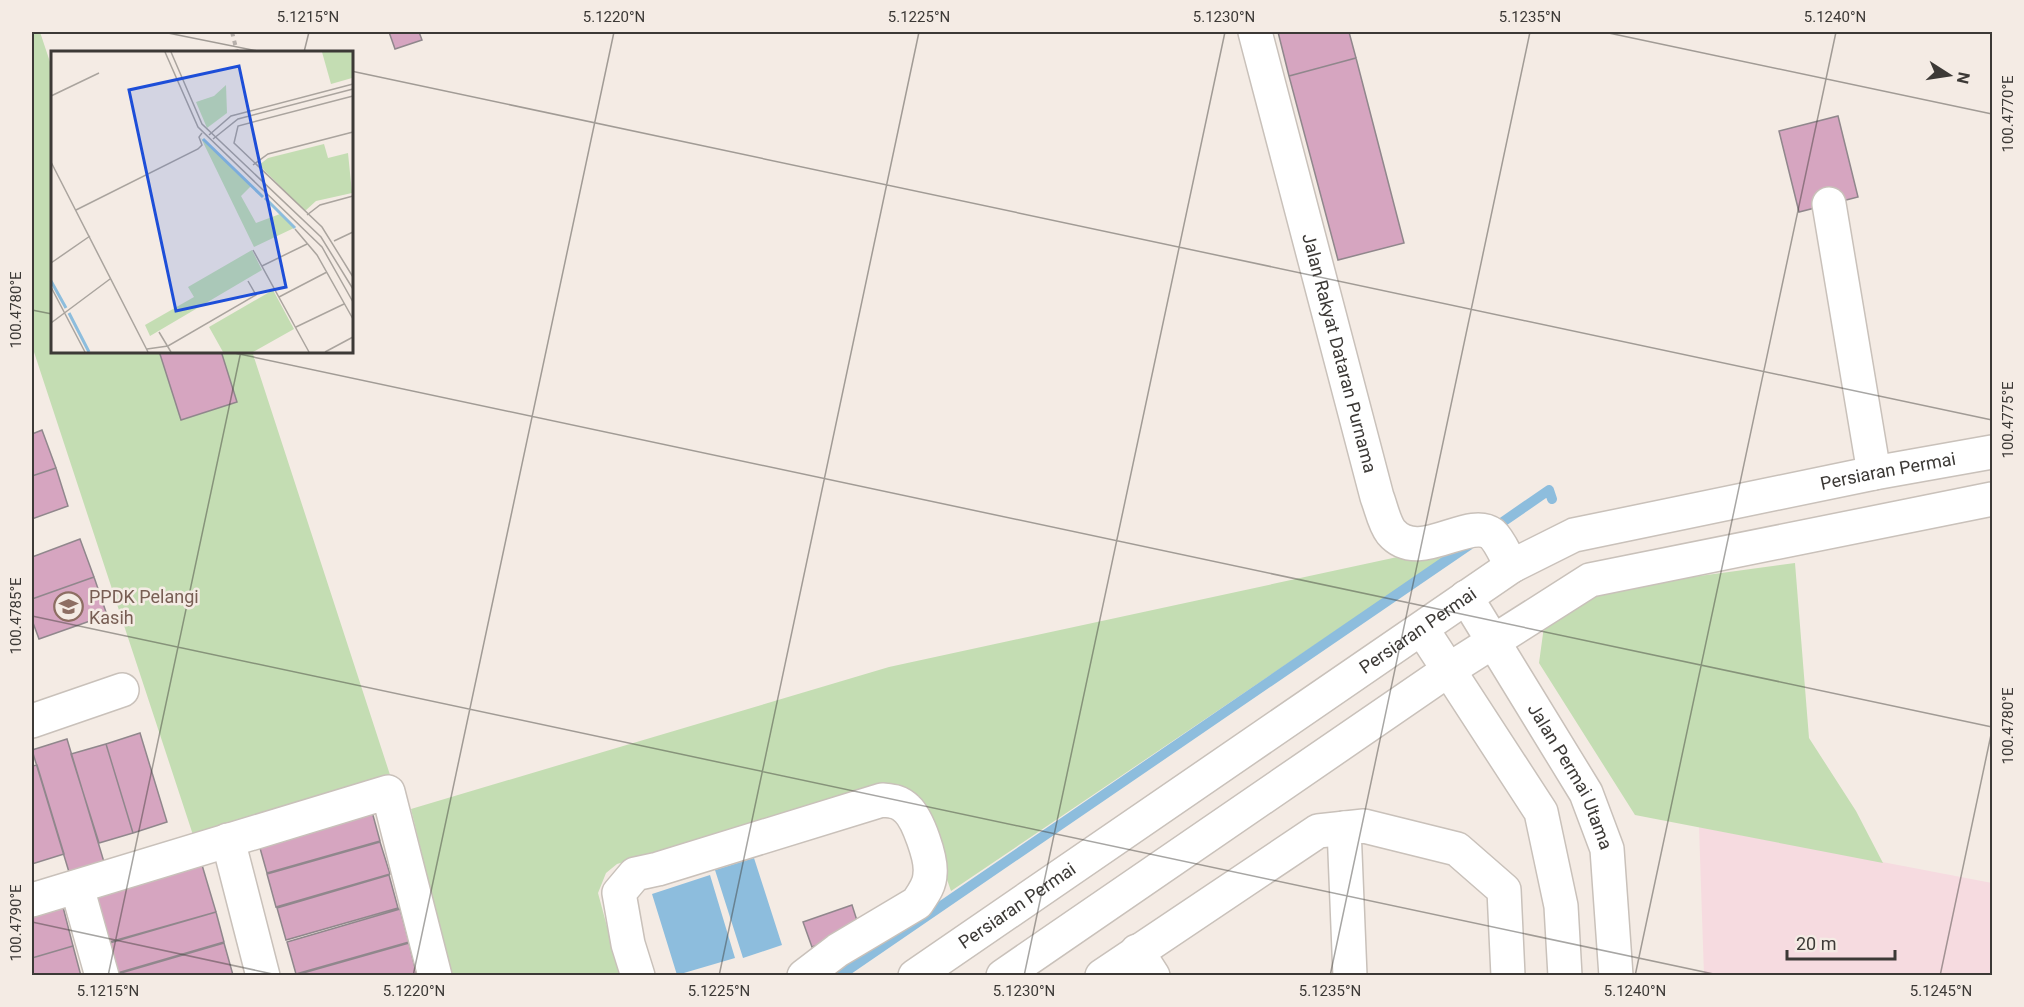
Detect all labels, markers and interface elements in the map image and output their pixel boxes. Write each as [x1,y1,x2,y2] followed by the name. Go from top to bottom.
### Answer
[277,8,339,26] text: 5.1215°N
[583,8,645,26] text: 5.1220°N
[888,8,950,26] text: 5.1225°N
[1193,8,1255,26] text: 5.1230°N
[1499,8,1561,26] text: 5.1235°N
[1804,8,1866,26] text: 5.1240°N
[1919,45,1979,105] north arrow
[51,51,352,352] inset map
[1953,71,1974,86] text: N
[1999,75,2017,153] text: 100.4770°E
[1298,231,1381,475] street label: Jalan Rakyat Dataran Purnama
[7,271,25,349] text: 100.4780°E
[1999,381,2017,459] text: 100.4775°E
[1818,448,1957,494] street label: Persiaran Permai
[7,577,25,655] text: 100.4785°E
[1355,583,1480,678] street label: Persiaran Permai
[89,586,199,628] place label: PPDK Pelangi Kasih
[52,591,84,623] school or university icon: PPDK Pelangi Kasih
[1999,687,2017,765] text: 100.4780°E
[1524,699,1617,852] street label: Jalan Permai Utama
[954,858,1079,953] street label: Persiaran Permai
[7,884,25,962] text: 100.4790°E
[1787,923,1895,961] scale bar
[1796,933,1836,954] text: 20 m
[77,982,139,1000] text: 5.1215°N
[383,982,445,1000] text: 5.1220°N
[688,982,750,1000] text: 5.1225°N
[993,982,1055,1000] text: 5.1230°N
[1299,982,1361,1000] text: 5.1235°N
[1604,982,1666,1000] text: 5.1240°N
[1910,982,1972,1000] text: 5.1245°N

